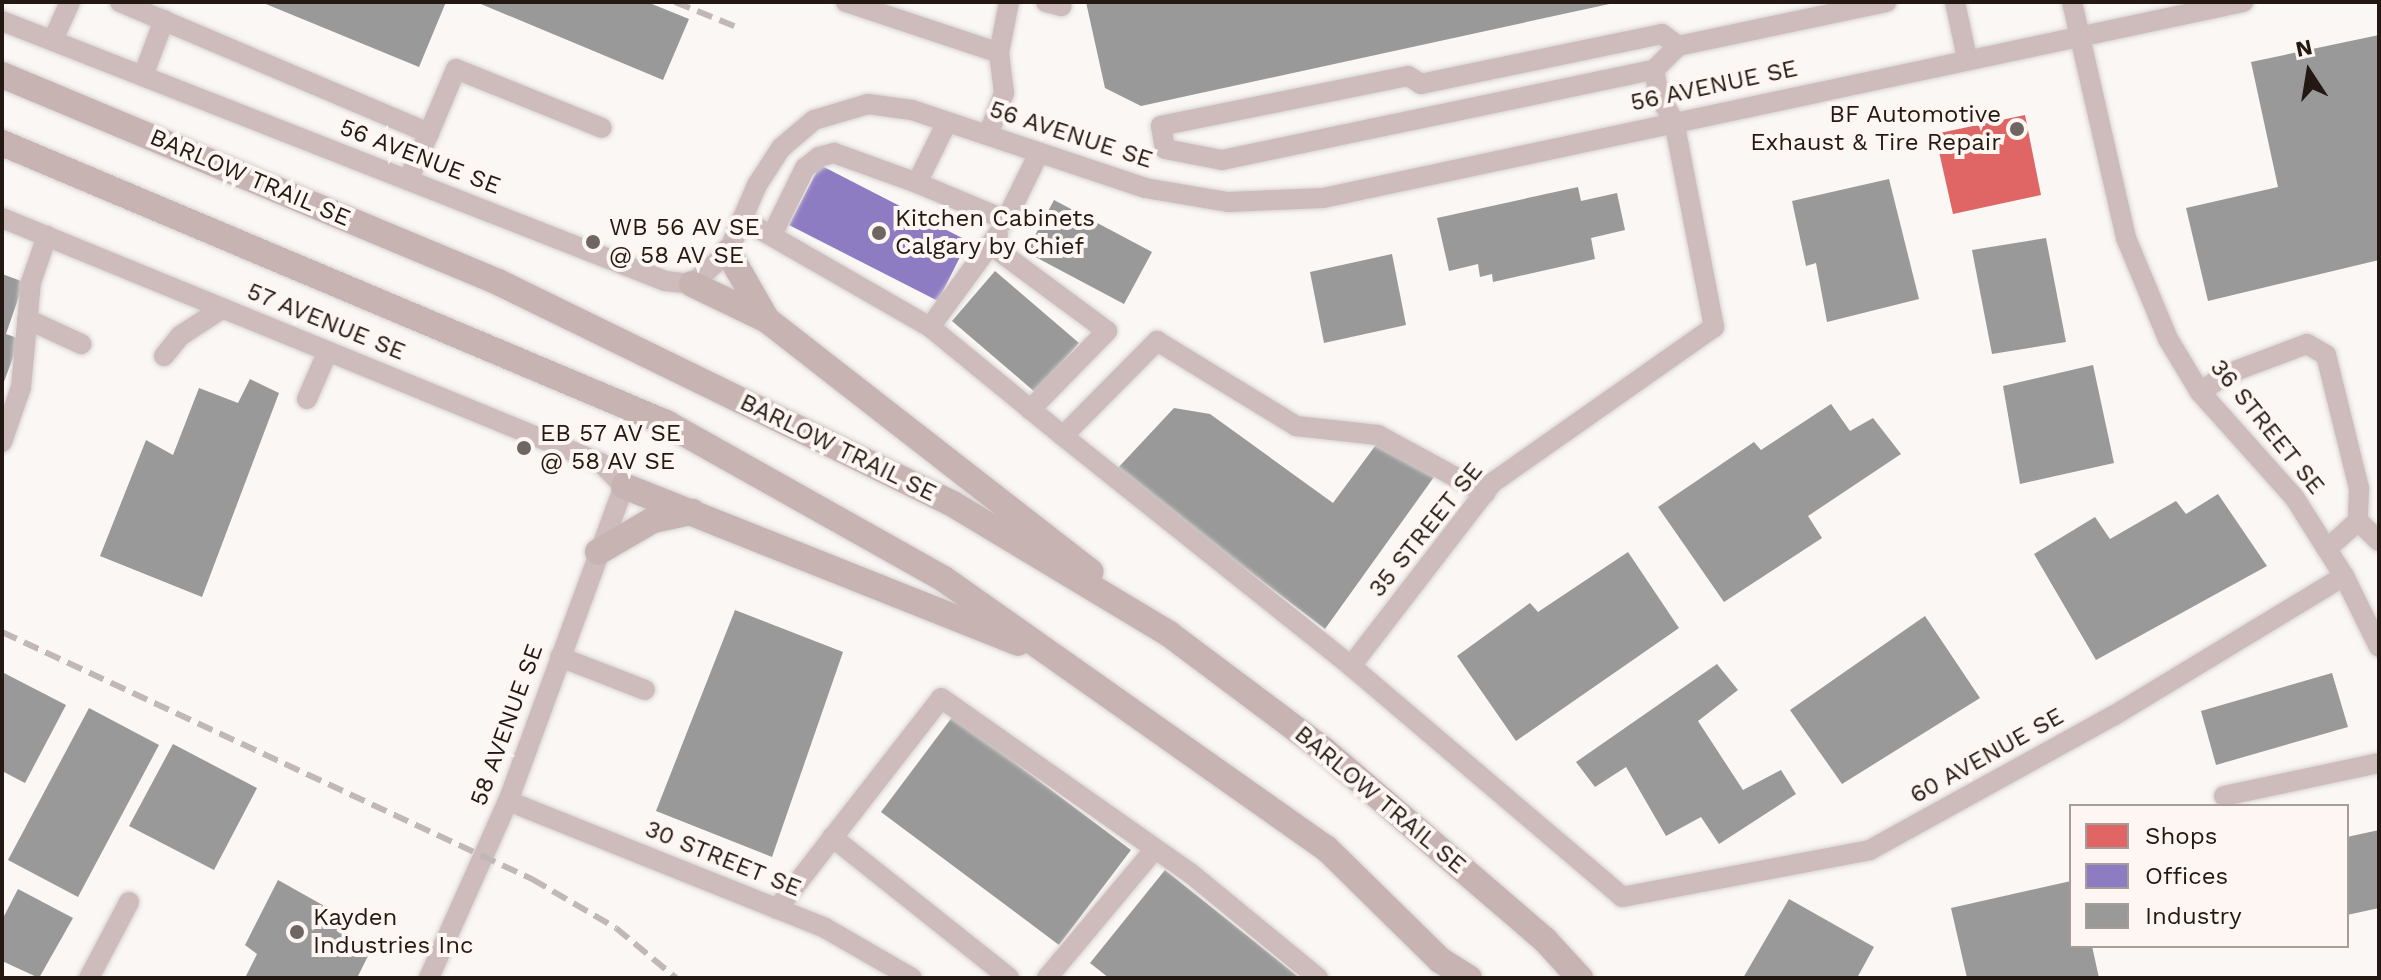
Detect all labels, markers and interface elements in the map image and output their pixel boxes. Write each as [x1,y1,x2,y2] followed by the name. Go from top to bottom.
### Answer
[2269,32,2349,112] north arrow
[2293,34,2314,62] text: N
[1627,54,1801,118] street label: 56 AVENUE SE
[985,95,1157,175] street label: 56 AVENUE SE
[1749,101,2001,157] place label: BF Automotive Exhaust & Tire Repair
[335,113,505,201] street label: 56 AVENUE SE
[2008,120,2026,138] marker: BF Automotive Exhaust & Tire Repair
[145,122,355,234] street label: BARLOW TRAIL SE
[895,205,1095,261] place label: Kitchen Cabinets Calgary by Chief
[609,214,761,270] place label: WB 56 AV SE @ 58 AV SE
[870,224,888,242] marker: Kitchen Cabinets Calgary by Chief
[584,233,602,251] marker: WB 56 AV SE @ 58 AV SE
[242,277,410,367] street label: 57 AVENUE SE
[2204,353,2330,501] street label: 36 STREET SE
[734,388,942,508] street label: BARLOW TRAIL SE
[540,420,684,476] place label: EB 57 AV SE @ 58 AV SE
[515,439,533,457] marker: EB 57 AV SE @ 58 AV SE
[1363,457,1489,603] street label: 35 STREET SE
[464,640,550,810] street label: 58 AVENUE SE
[1905,702,2069,810] street label: 60 AVENUE SE
[1288,719,1472,881] street label: BARLOW TRAIL SE
[2069,804,2349,948] legend
[641,815,805,903] street label: 30 STREET SE
[2145,822,2217,850] text: Shops
[2145,862,2228,890] text: Offices
[2145,902,2242,930] text: Industry
[313,904,474,960] place label: Kayden Industries Inc
[288,923,306,941] marker: Kayden Industries Inc

